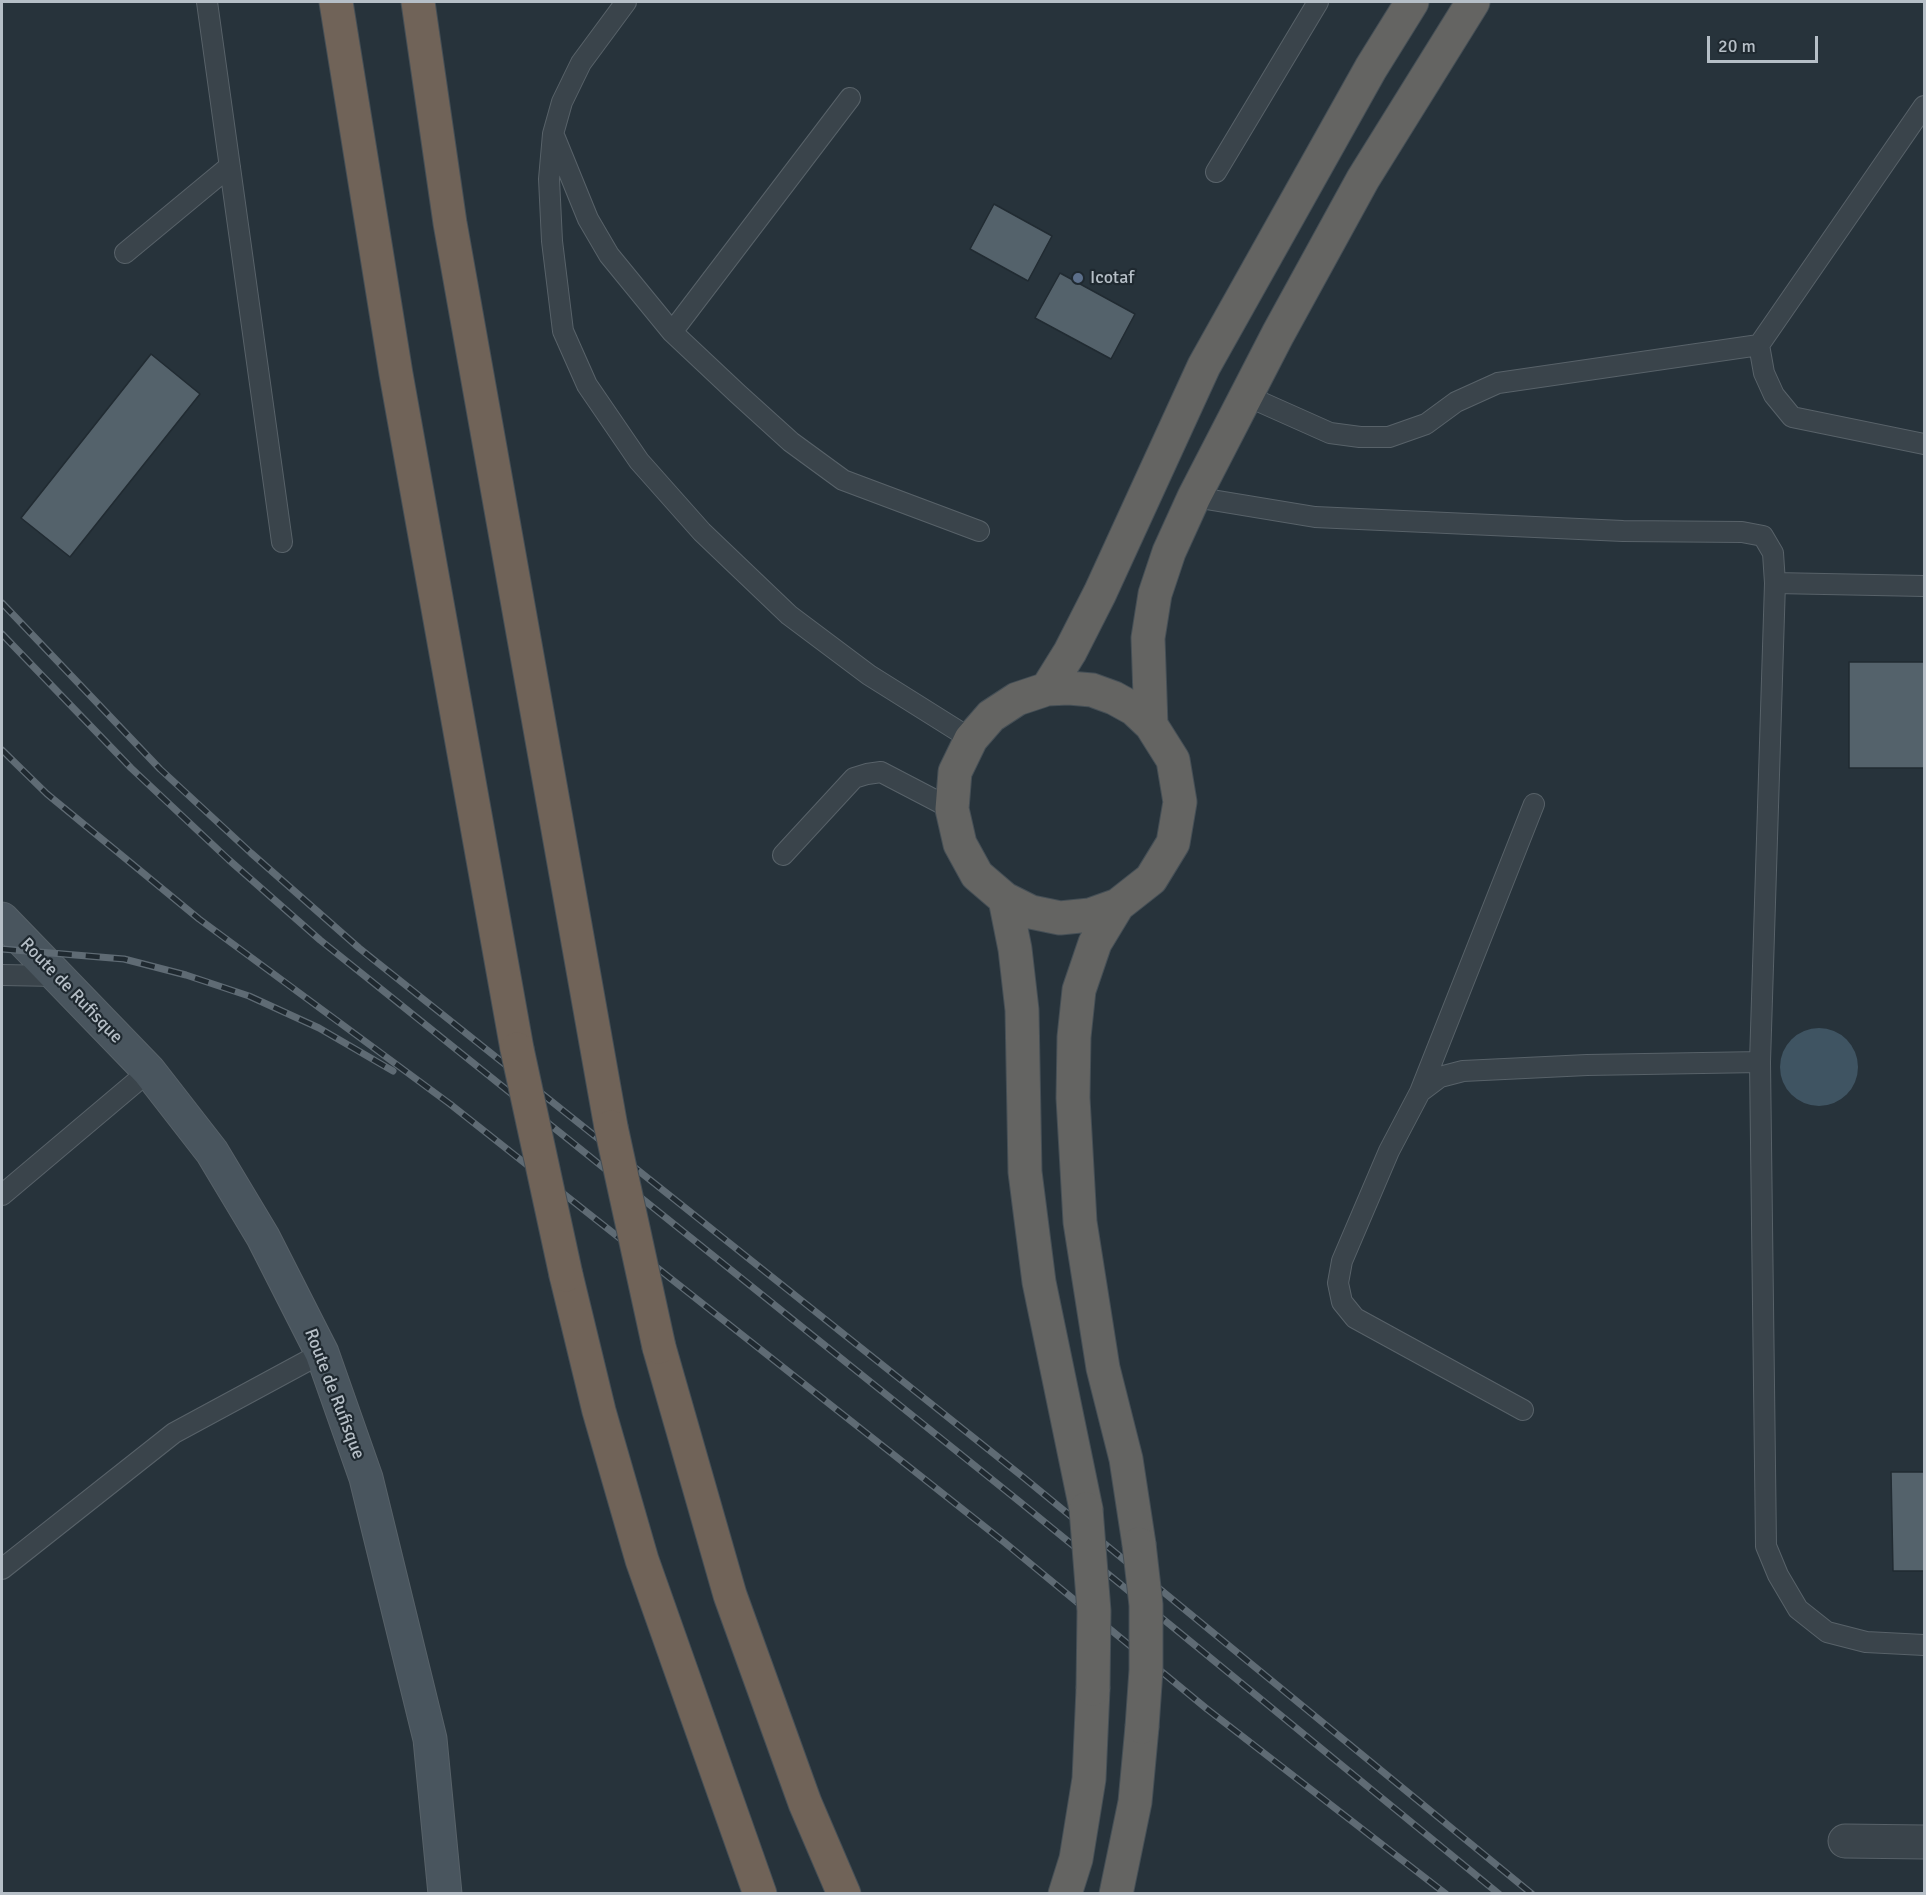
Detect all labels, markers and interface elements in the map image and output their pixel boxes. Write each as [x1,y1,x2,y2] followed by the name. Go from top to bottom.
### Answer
[1710,24,1821,62] scale bar
[1718,35,1756,57] text: 20 m
[1090,267,1134,289] place label: Icotaf
[1071,271,1085,285] marker: Icotaf
[15,934,127,1048] street label: Route de Rufisque
[299,1326,369,1462] street label: Route de Rufisque

